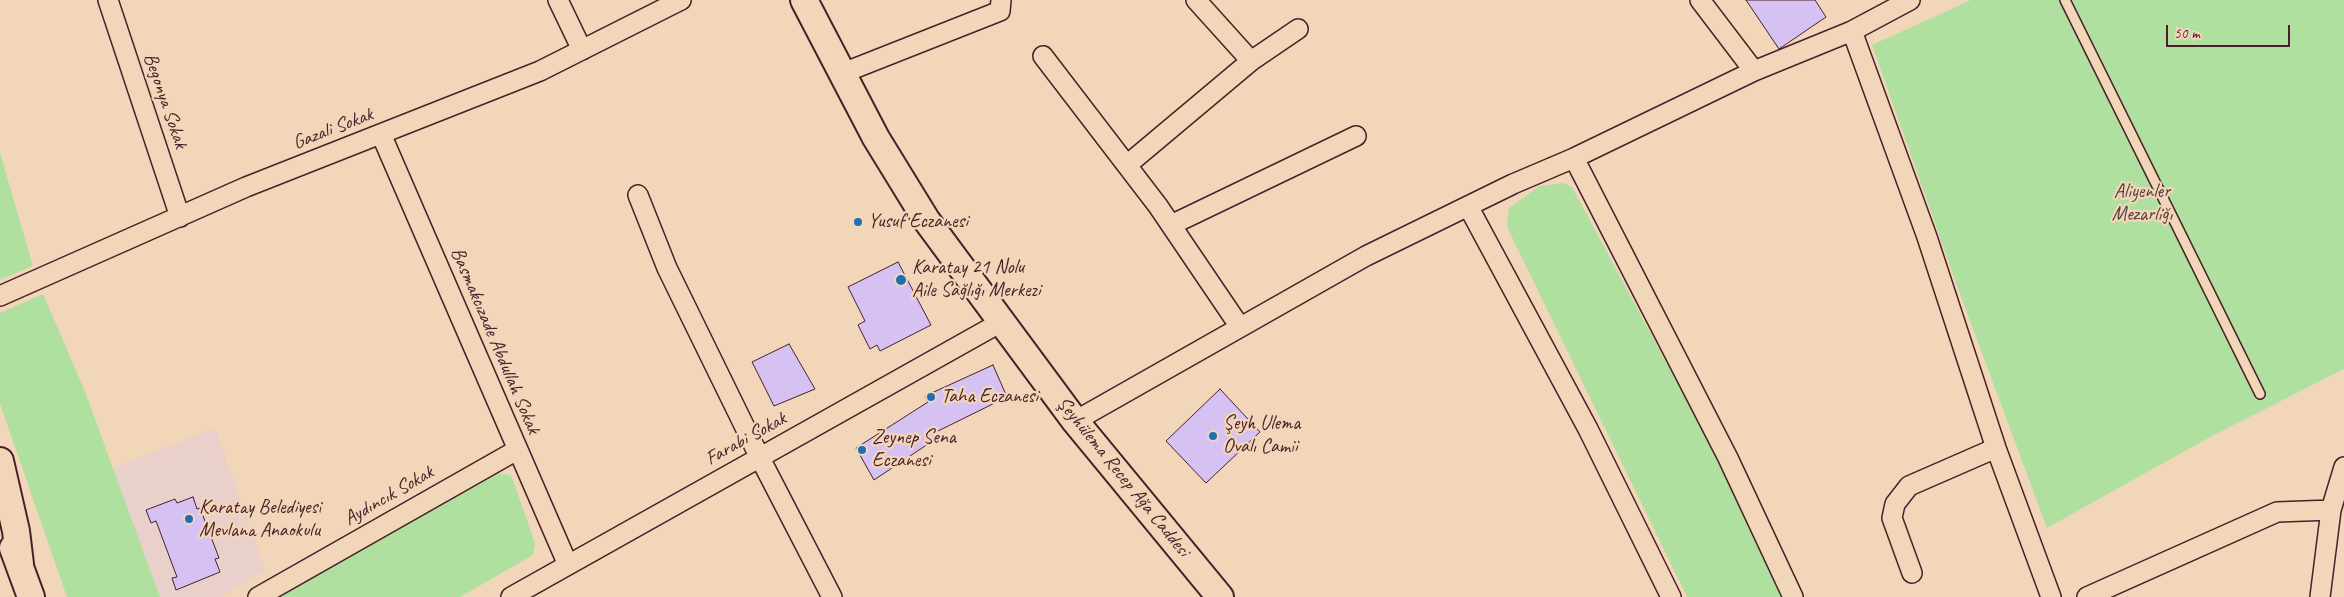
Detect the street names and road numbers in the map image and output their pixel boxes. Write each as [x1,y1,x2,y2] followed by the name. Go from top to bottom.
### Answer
[138,50,192,152] street label: Begonya Sokak
[290,103,376,155] street label: Gazali Sokak
[445,244,545,438] street label: Basmakcızade Abdullah Sokak
[1051,392,1195,562] street label: Şeyhülema Recep Ağa Caddesi
[701,407,791,471] street label: Farabi Sokak
[340,461,438,531] street label: Aydıncık Sokak

